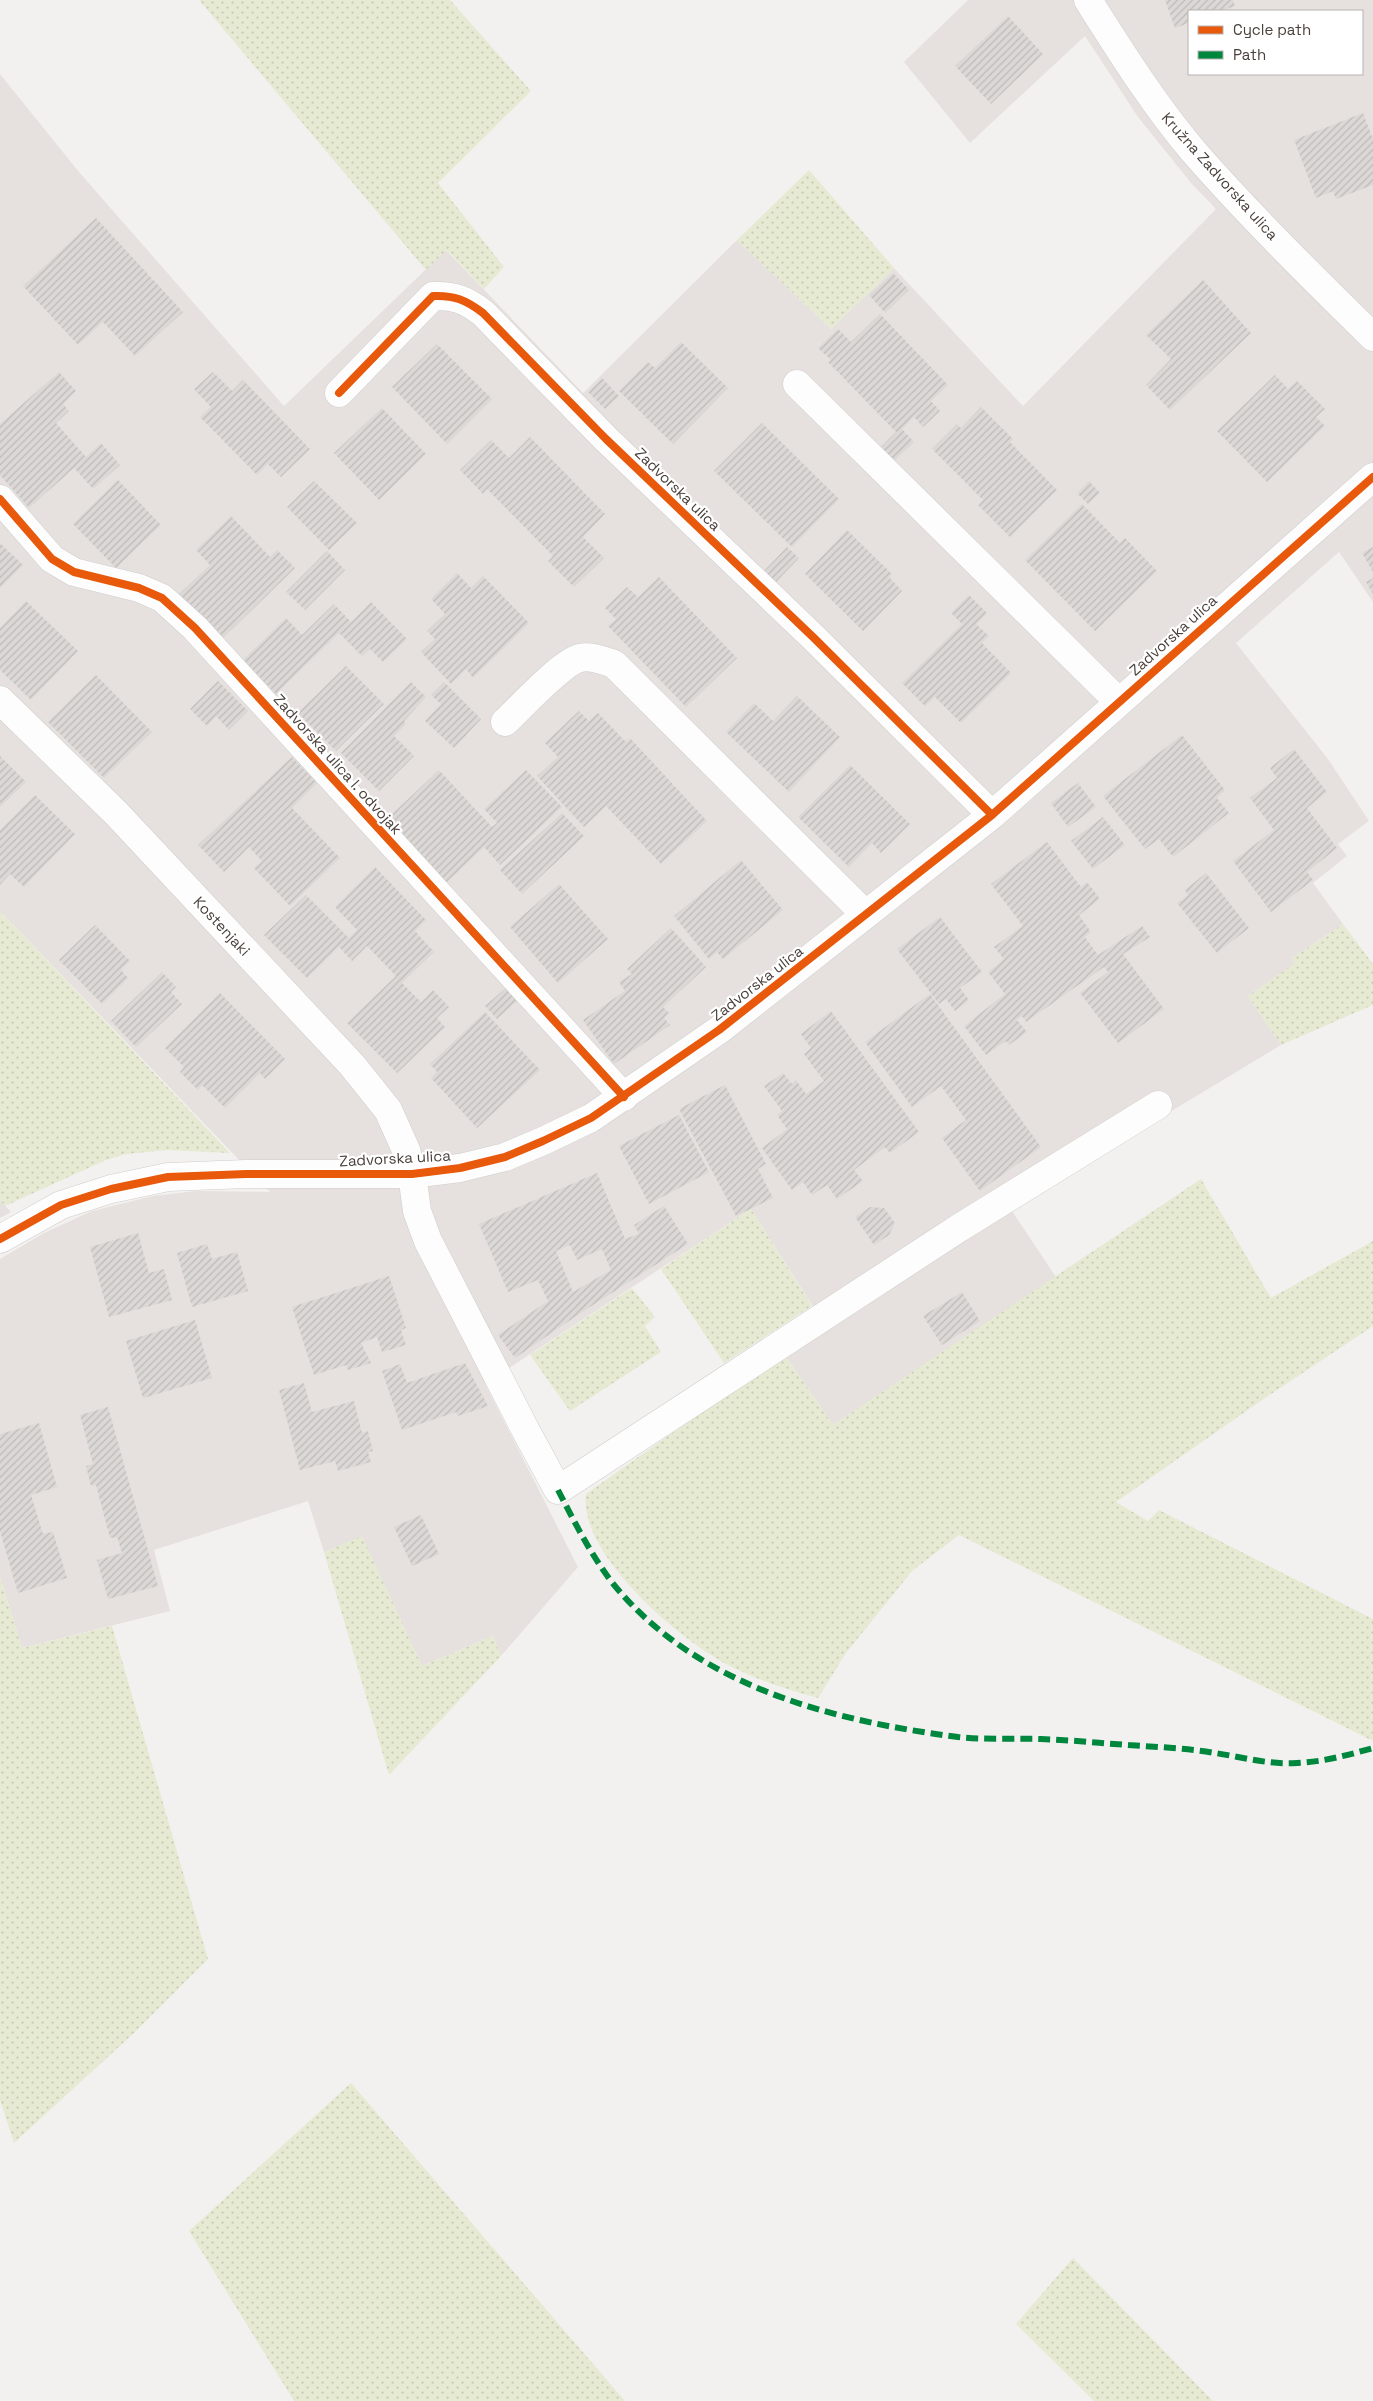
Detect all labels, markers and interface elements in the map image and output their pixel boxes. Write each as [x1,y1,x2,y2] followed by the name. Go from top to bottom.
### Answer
[1188,10,1363,75] legend
[1233,20,1311,39] text: Cycle path
[1233,45,1266,64] text: Path
[1158,108,1283,244] street label: Kružna Zadvorska ulica
[631,443,725,535] street label: Zadvorska ulica
[1125,590,1221,679] street label: Zadvorska ulica
[270,690,406,838] street label: Zadvorska ulica I. odvojak
[190,892,254,960] street label: Kostenjaki
[707,941,807,1025] street label: Zadvorska ulica
[339,1146,452,1170] street label: Zadvorska ulica

